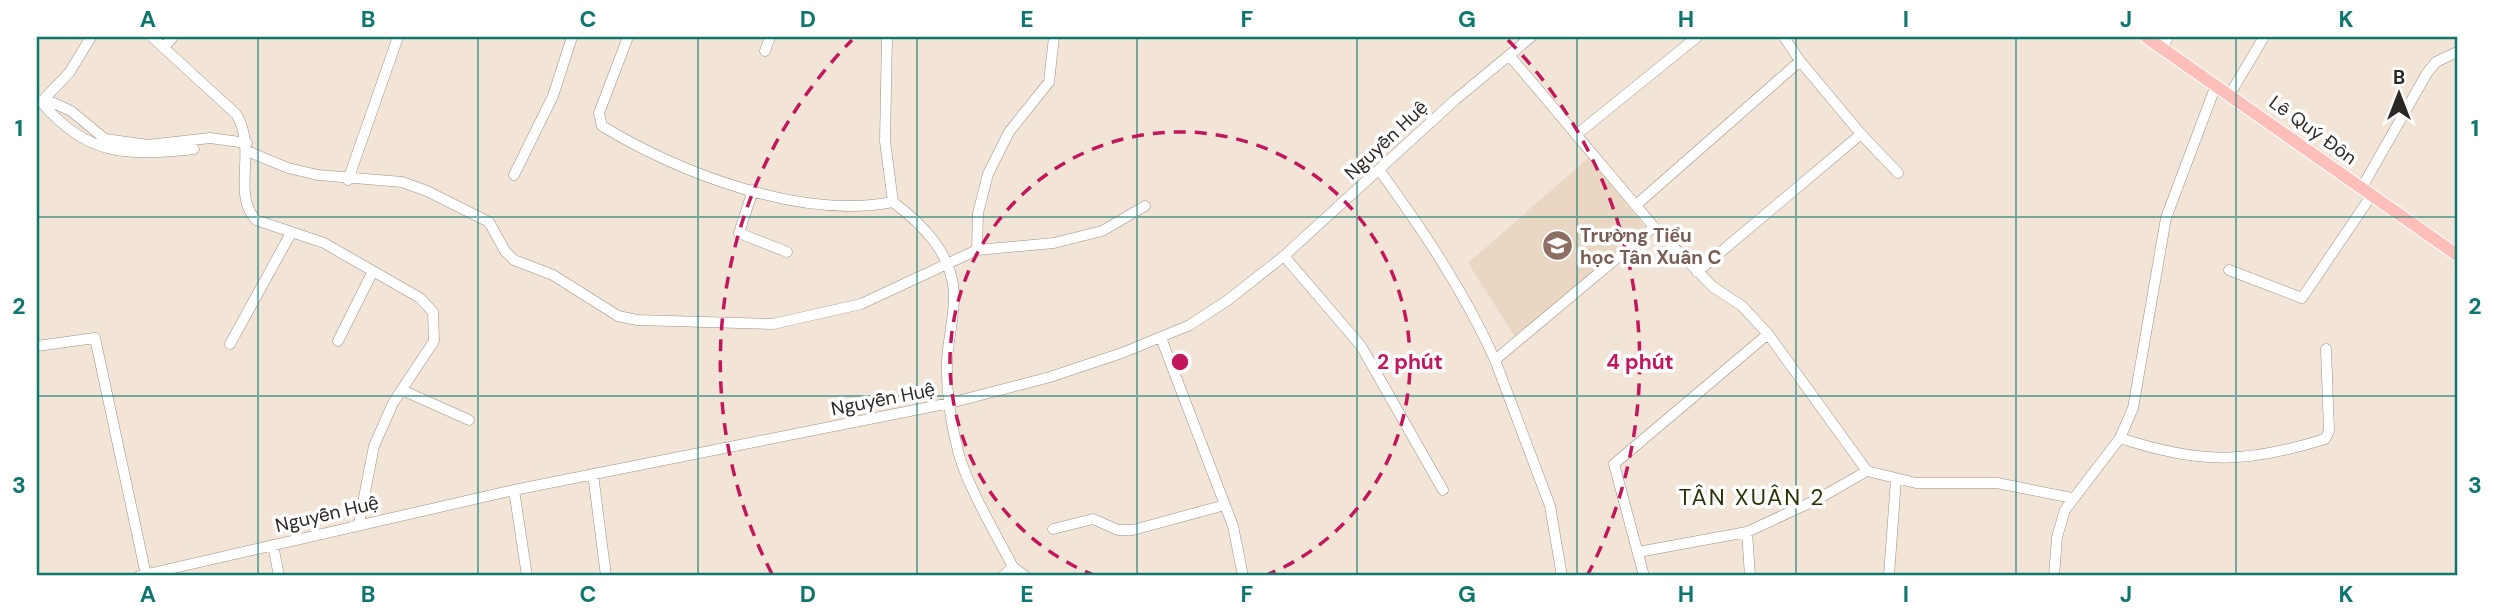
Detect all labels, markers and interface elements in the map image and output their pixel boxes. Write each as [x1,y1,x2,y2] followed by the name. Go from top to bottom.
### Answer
[140,4,156,34] text: A
[361,4,375,34] text: B
[580,4,596,34] text: C
[800,4,816,34] text: D
[1020,4,1034,34] text: E
[1241,4,1254,34] text: F
[1458,4,1476,34] text: G
[1678,4,1694,34] text: H
[1903,4,1909,34] text: I
[2120,4,2132,34] text: J
[2338,4,2354,34] text: K
[2364,60,2434,130] north arrow
[2393,65,2405,90] text: B
[2264,90,2362,170] street label: Lê Quý Đôn
[1339,95,1433,185] street label: Nguyễn Huệ
[15,113,23,143] text: 1
[2471,113,2479,143] text: 1
[1580,223,1722,270] place label: Trường Tiểu học Tân Xuân C
[1540,229,1574,263] school or university icon: Trường Tiểu học Tân Xuân C
[12,291,26,321] text: 2
[2468,291,2482,321] text: 2
[1377,348,1443,376] text: 2 phút
[1606,348,1674,376] text: 4 phút
[1168,350,1192,374] centre of rings
[829,377,937,421] street label: Nguyễn Huệ
[12,470,26,500] text: 3
[2468,470,2482,500] text: 3
[1678,482,1826,512] district label: TÂN XUÂN 2
[273,490,381,538] street label: Nguyễn Huệ
[140,579,156,609] text: A
[361,579,375,609] text: B
[580,579,596,609] text: C
[800,579,816,609] text: D
[1020,579,1034,609] text: E
[1241,579,1254,609] text: F
[1458,579,1476,609] text: G
[1678,579,1694,609] text: H
[1903,579,1909,609] text: I
[2120,579,2132,609] text: J
[2338,579,2354,609] text: K

